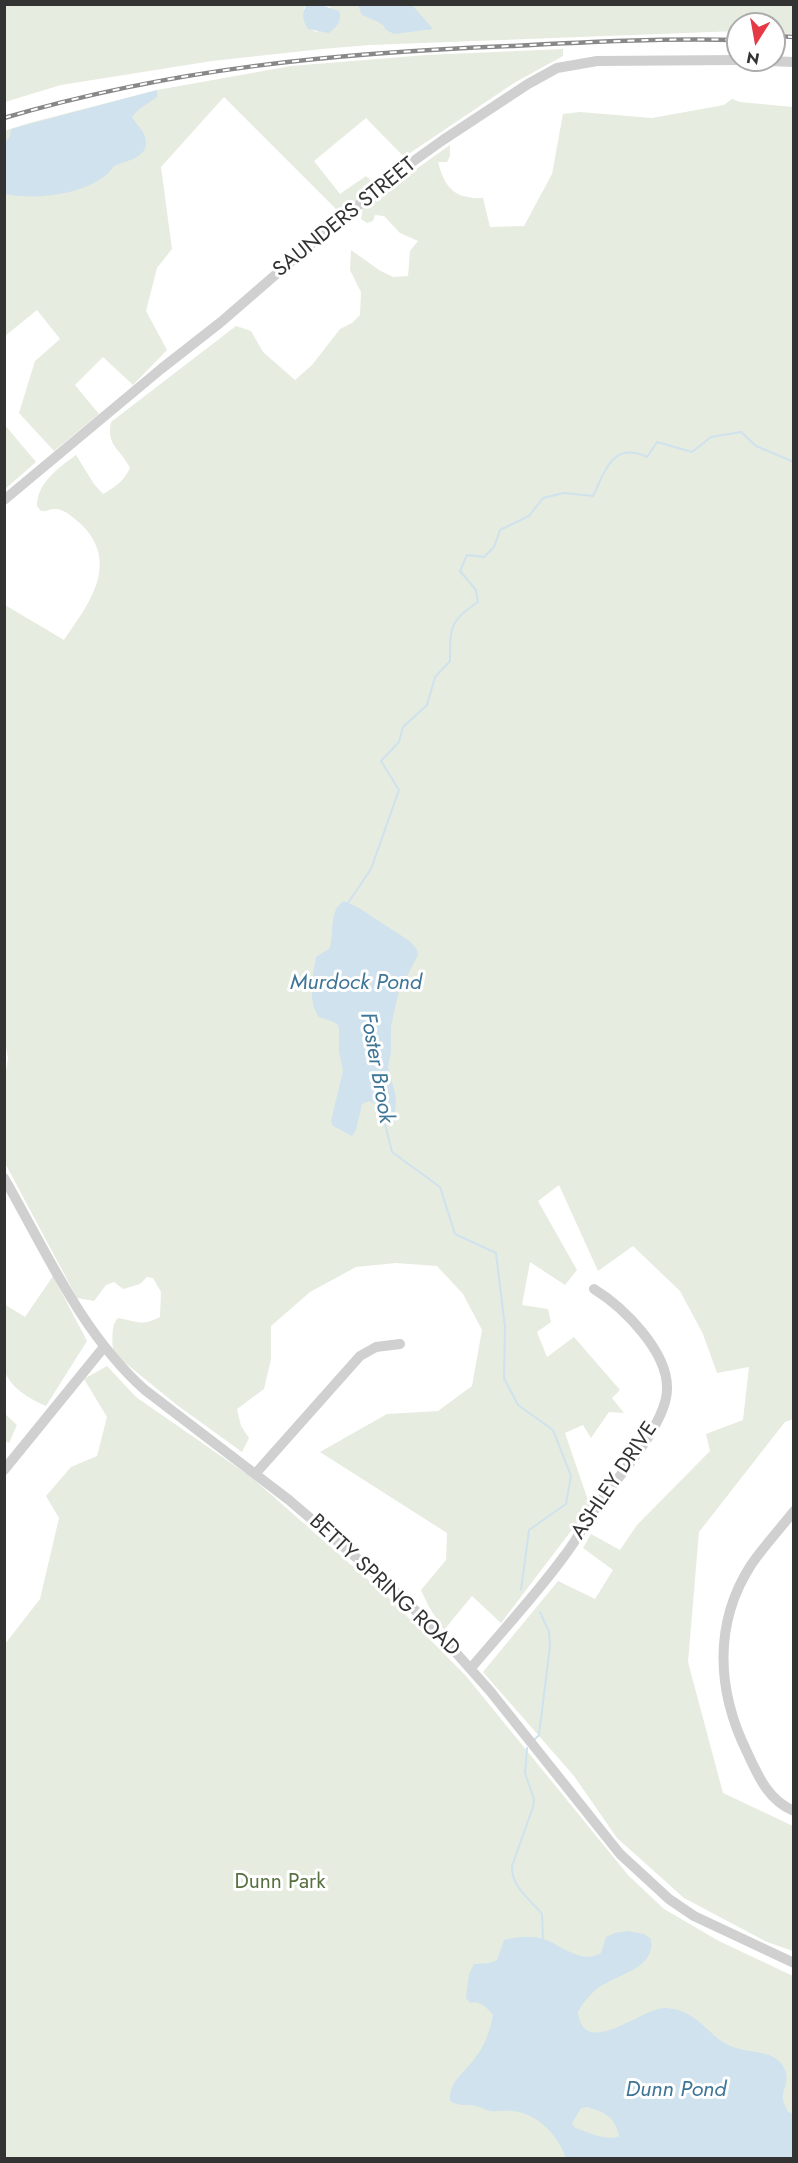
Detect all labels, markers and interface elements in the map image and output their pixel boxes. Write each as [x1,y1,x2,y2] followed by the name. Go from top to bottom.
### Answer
[726,12,786,72] north arrow
[744,46,761,71] text: N
[269,153,421,283] street label: SAUNDERS STREET
[290,971,422,997] water label: Murdock Pond
[353,1011,399,1125] water label: Foster Brook
[567,1418,663,1544] street label: ASHLEY DRIVE
[303,1510,465,1662] street label: BETTY SPRING ROAD
[234,1870,326,1896] park label: Dunn Park
[626,2078,726,2104] water label: Dunn Pond

